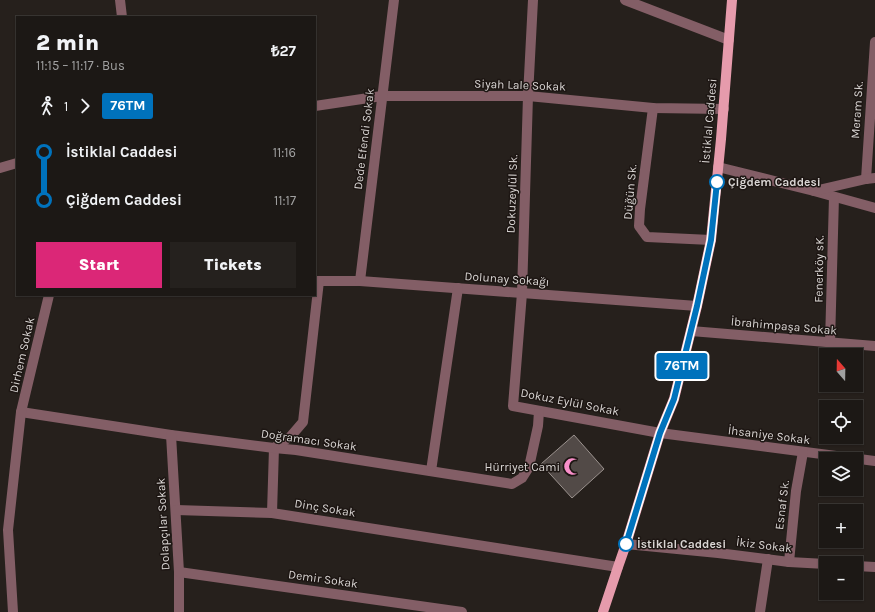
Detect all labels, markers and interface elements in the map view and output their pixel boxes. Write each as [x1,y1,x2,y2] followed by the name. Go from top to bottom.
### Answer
[36,30,99,56] text: 2 min
[271,42,296,60] text: ₺27
[36,58,125,73] text: 11:15 – 11:17 · Bus
[474,76,566,94] street label: Siyah Lale Sokak
[698,78,720,164] street label: İstiklal Caddesi
[848,81,866,139] street label: Meram Sk.
[351,87,377,190] street label: Dede Efendi Sokak
[36,95,58,117] icon: walk
[74,95,96,117] icon: forward
[110,97,145,114] text: 76TM
[64,99,68,114] text: 1
[66,143,177,161] text: İstiklal Caddesi
[273,145,296,160] text: 11:16
[504,154,520,234] street label: Dokuzeylül Sk.
[621,164,639,220] street label: Düğün Sk.
[709,174,725,190] marker: Çiğdem Caddesi
[728,175,821,189] place label: Çiğdem Caddesi
[66,191,182,209] text: Çiğdem Caddesi
[274,193,296,208] text: 11:17
[811,235,827,303] street label: Fenerköy sK.
[36,242,162,288] button: Start
[170,242,296,288] button: Tickets
[464,269,550,289] street label: Dolunay Sokağı
[730,314,838,338] street label: İbrahimpaşa Sokak
[6,316,38,394] street label: Dirhem Sokak
[819,348,863,392] north arrow
[819,348,863,600] map controls
[654,353,710,379] line badge: 76TM
[664,357,700,374] text: 76TM
[519,386,621,418] street label: Dokuz Eylül Sokak
[819,400,863,444] button: locate
[727,423,811,447] street label: İhsaniye Sokak
[260,426,358,454] street label: Doğramacı Sokak
[819,452,863,496] button: layers
[563,457,583,477] mosque icon: Hürriyet Cami
[485,460,560,474] place label: Hürriyet Cami
[154,477,172,570] street label: Dolapçılar Sokak
[772,479,792,531] street label: Esnaf Sk.
[293,496,357,520] street label: Dinç Sokak
[819,504,863,548] button: +
[735,535,793,555] street label: İkiz Sokak
[618,536,634,552] marker: İstiklal Caddesi
[637,537,726,551] place label: İstiklal Caddesi
[819,556,863,600] button: −
[287,567,359,591] street label: Demir Sokak

